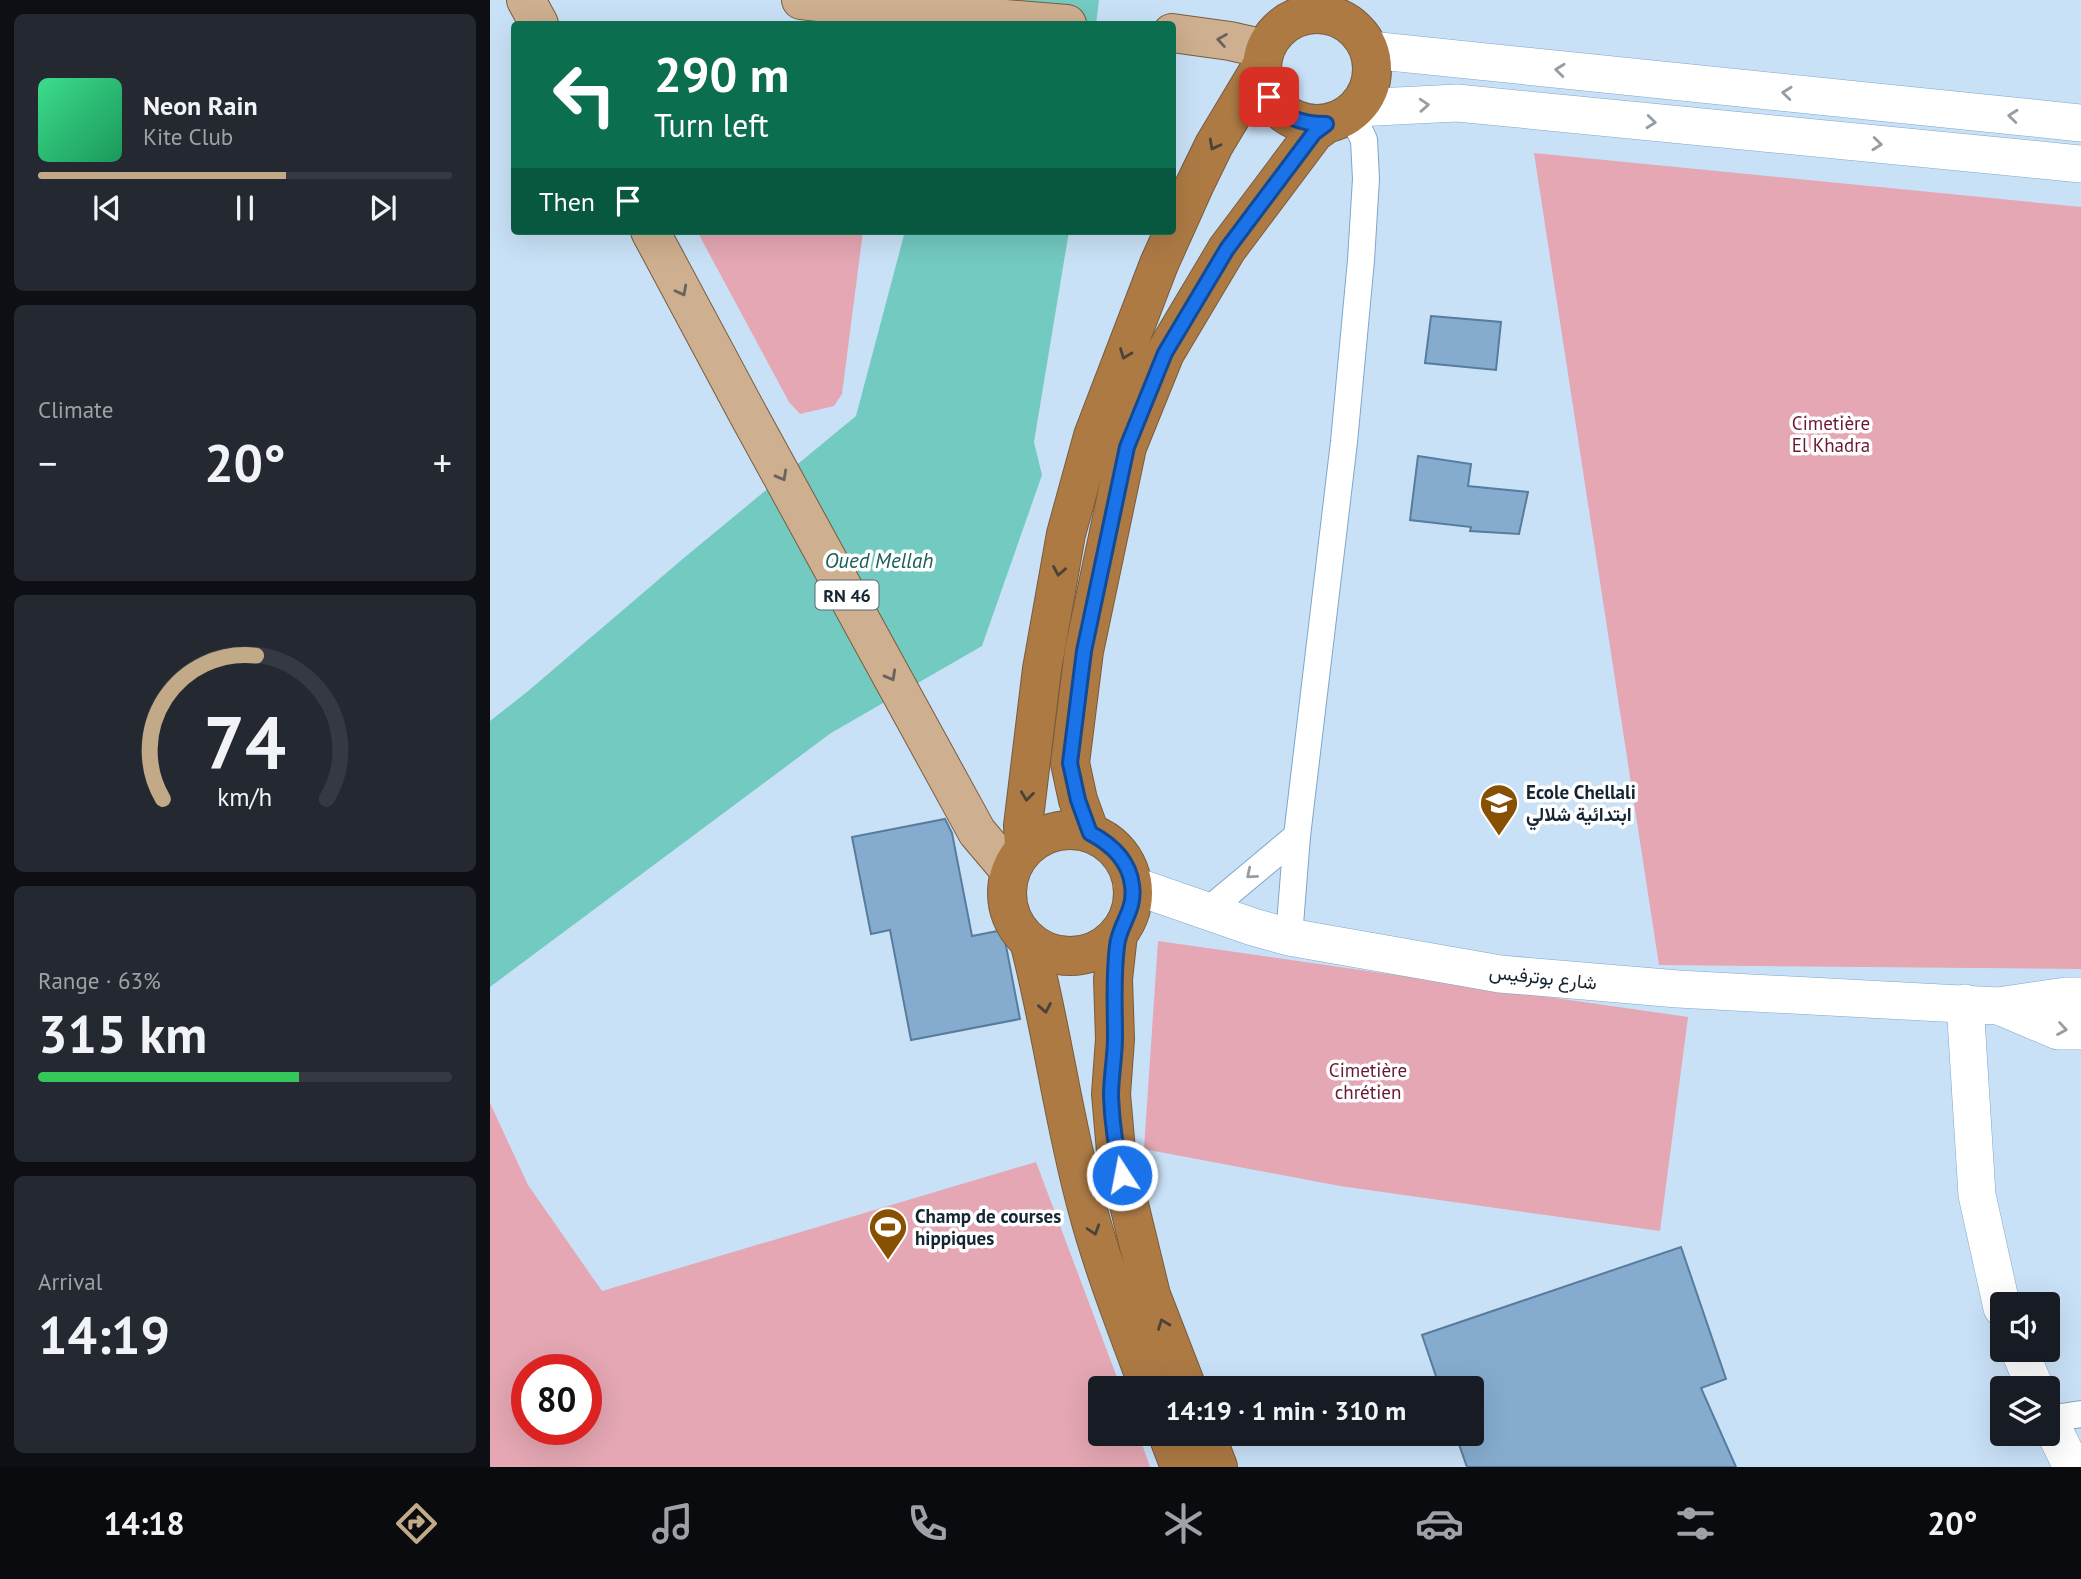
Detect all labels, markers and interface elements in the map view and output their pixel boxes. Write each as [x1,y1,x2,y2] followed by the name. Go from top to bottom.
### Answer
[1216,33,1228,48] one-way arrow
[654,42,789,106] text: 290 m
[539,49,630,140] icon: left
[1555,63,1566,78] one-way arrow
[1239,67,1299,127] pin
[1250,78,1288,116] icon: arrive
[1781,86,1792,101] one-way arrow
[143,89,258,122] text: Neon Rain
[1419,98,1430,113] one-way arrow
[654,104,769,146] text: Turn left
[2007,109,2018,124] one-way arrow
[1645,114,1657,129] one-way arrow
[143,122,233,151] text: Kite Club
[1872,136,1883,151] one-way arrow
[1209,138,1223,150] one-way arrow
[609,182,647,220] icon: arrive
[539,185,595,218] text: Then
[88,189,126,227] icon: previous
[226,189,264,227] icon: pause
[364,189,402,227] icon: next
[674,284,687,296] one-way arrow
[1119,347,1133,359] one-way arrow
[38,395,113,424] text: Climate
[1792,411,1870,457] park label: Cimetière El Khadra
[204,429,286,496] text: 20°
[38,438,57,487] text: −
[433,438,452,487] text: +
[773,469,787,481] one-way arrow
[825,547,933,574] water label: Oued Mellah
[1052,565,1067,577] one-way arrow
[816,580,878,610] road number: RN 46
[883,668,896,681] one-way arrow
[204,696,286,790] text: 74
[1526,780,1636,831] place label: Ecole Chellali ابتدائية شلالي
[218,781,272,813] text: km/h
[1478,782,1520,837] school or university icon: Ecole Chellali ابتدائية شلالي
[1019,790,1034,802] one-way arrow
[1247,866,1260,878] one-way arrow
[1488,959,1598,996] street label: شارع بوترفيس
[38,966,161,995] text: Range · 63%
[38,1000,207,1067] text: 315 km
[1036,1002,1051,1014] one-way arrow
[2056,1021,2068,1036] one-way arrow
[1329,1058,1407,1104] park label: Cimetière chrétien
[1085,1138,1159,1212] position arrow
[915,1204,1061,1250] place label: Champ de courses hippiques
[867,1206,909,1261] sports icon: Champ de courses hippiques
[1086,1223,1100,1235] one-way arrow
[38,1267,102,1296] text: Arrival
[1990,1292,2060,1446] map controls
[1990,1292,2060,1362] button: sound
[38,1301,170,1368] text: 14:19
[1157,1319,1171,1331] one-way arrow
[511,1354,602,1445] speed limit sign: 80
[1990,1376,2060,1446] button: layers
[1166,1394,1406,1427] text: 14:19 · 1 min · 310 m
[392,1499,441,1548] icon: directions
[648,1499,697,1548] icon: music
[903,1499,952,1548] icon: phone
[1159,1499,1208,1548] icon: climate
[1415,1499,1464,1548] icon: car
[1671,1499,1720,1548] icon: filters
[103,1502,185,1544] text: 14:18
[1927,1502,1978,1544] text: 20°

